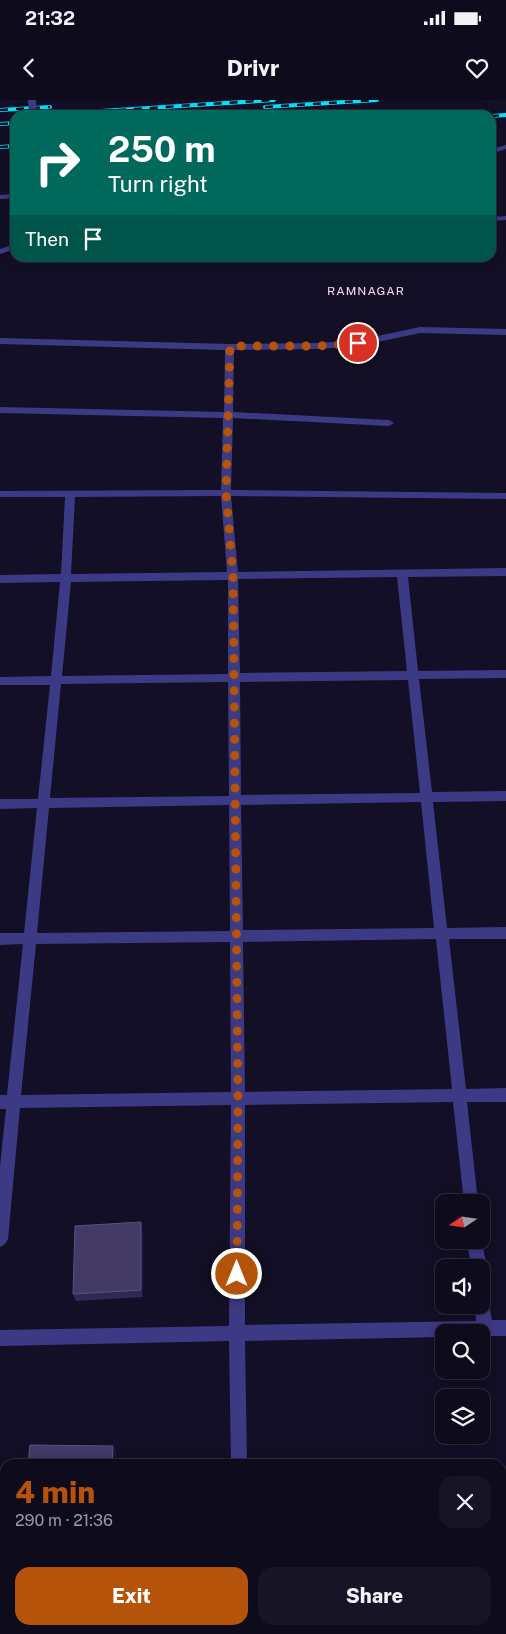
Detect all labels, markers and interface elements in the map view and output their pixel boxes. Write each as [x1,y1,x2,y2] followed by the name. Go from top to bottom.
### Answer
[25,7,75,29] text: 21:32
[15,54,43,82] icon: back
[463,54,491,82] icon: heart
[227,55,279,81] text: Drivr
[108,129,216,170] text: 250 m
[25,130,90,195] icon: right
[108,171,208,197] text: Turn right
[79,225,107,253] icon: arrive
[25,228,69,250] text: Then
[327,284,405,298] district label: RAMNAGAR
[337,322,379,364] pin
[344,329,372,357] icon: arrive
[435,1194,490,1249] north arrow
[435,1194,490,1444] map controls
[210,1247,262,1299] position arrow
[435,1259,490,1314] button: sound
[435,1324,490,1379] button: search
[435,1389,490,1444] button: layers
[15,1474,95,1510] text: 4 min
[439,1476,491,1528] button: close
[15,1511,113,1530] text: 290 m · 21:36
[15,1567,248,1625] button: Exit
[258,1567,491,1625] button: Share

